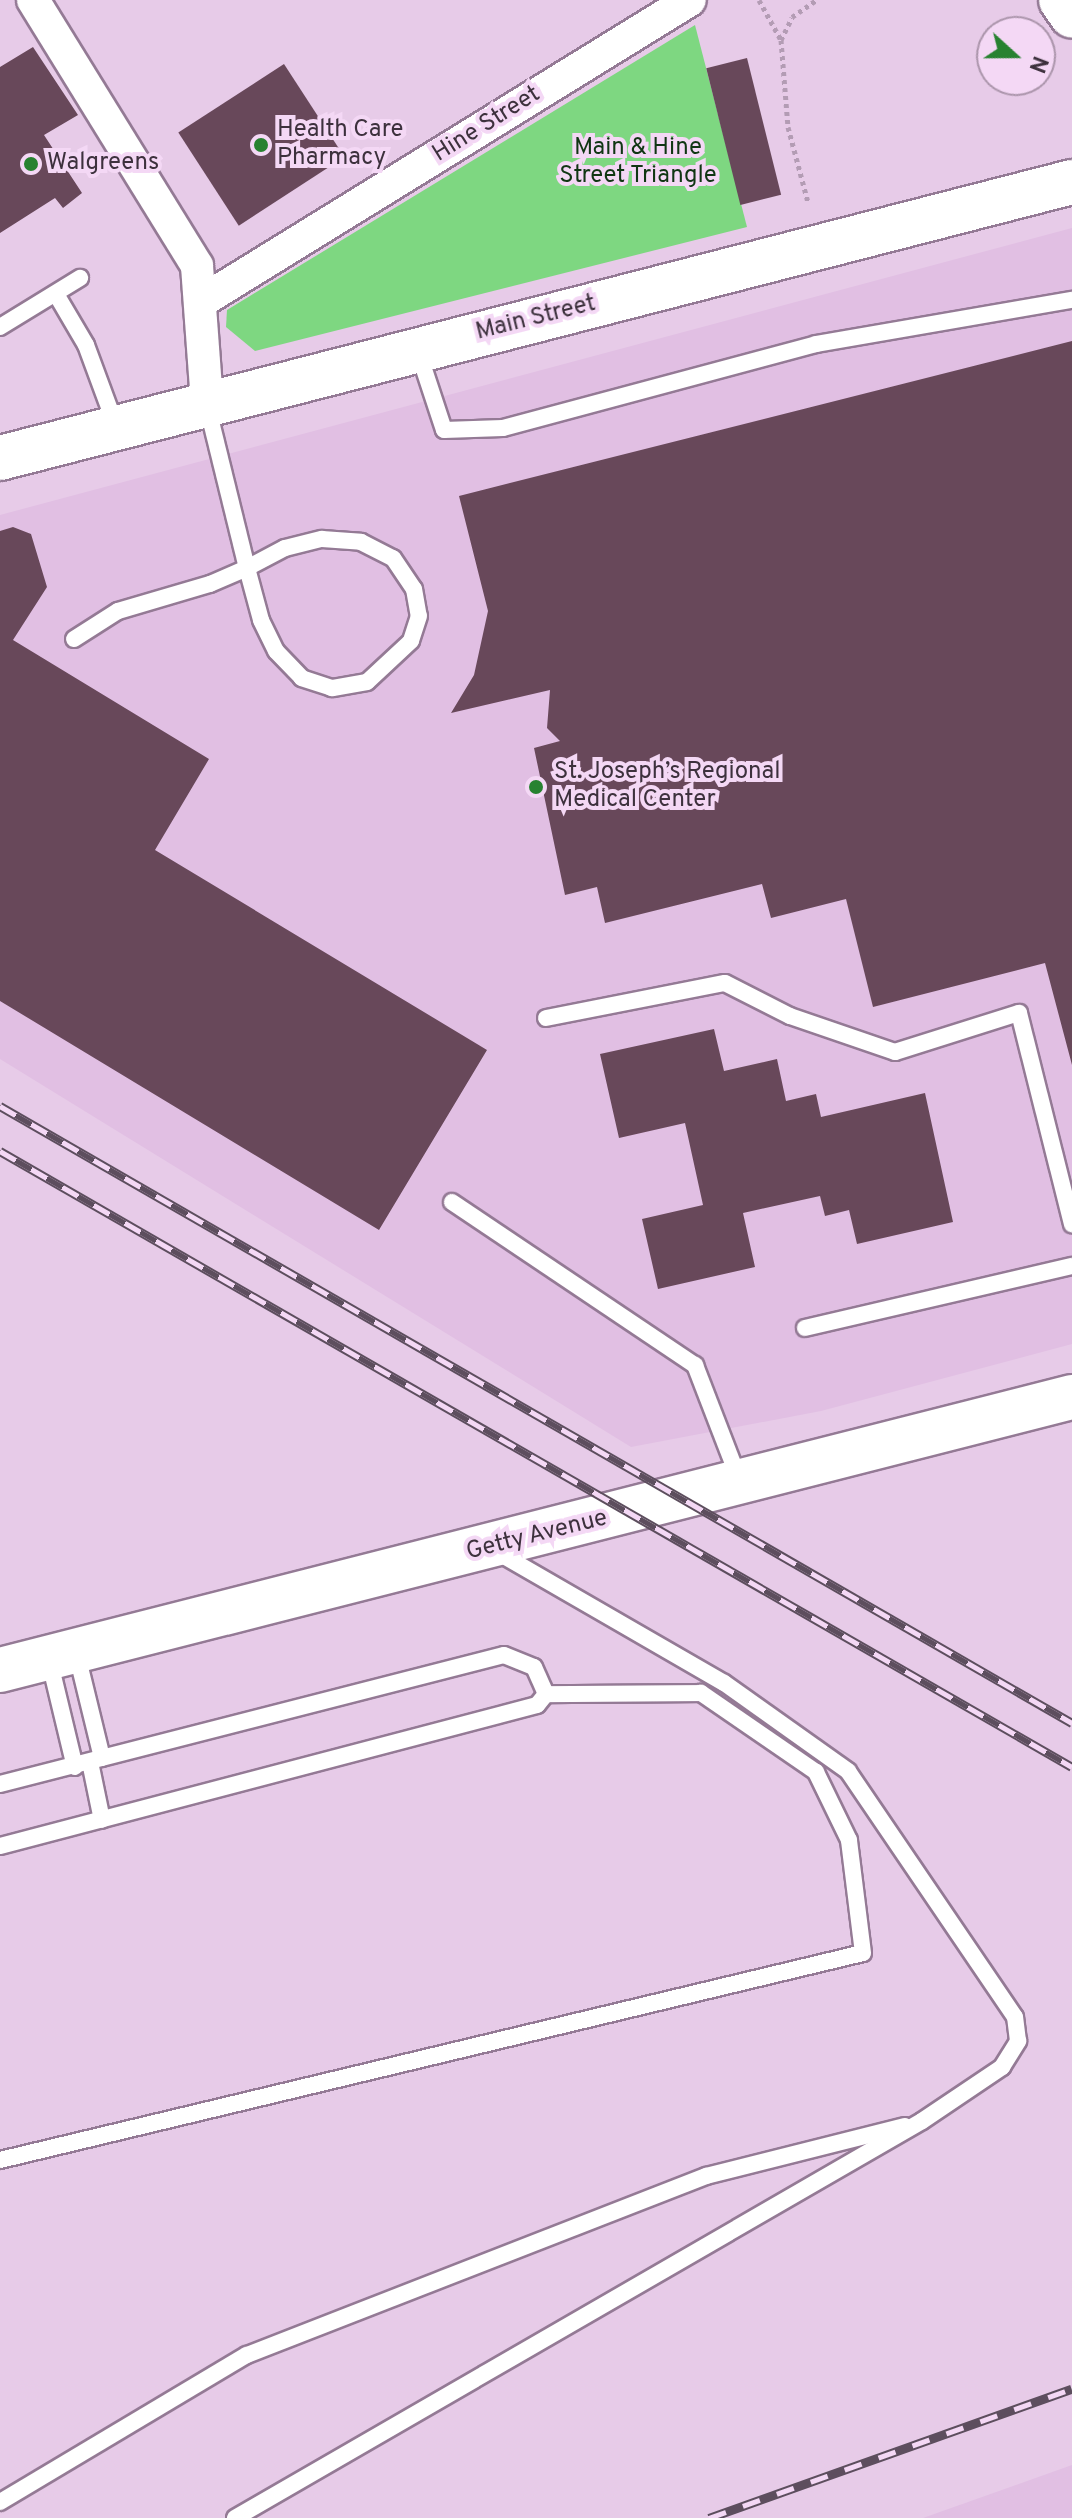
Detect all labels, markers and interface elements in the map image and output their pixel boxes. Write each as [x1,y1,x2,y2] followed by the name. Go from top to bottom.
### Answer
[976,16,1056,96] north arrow
[1022,52,1052,76] text: N
[428,81,546,169] street label: Hine Street
[277,117,403,173] place label: Health Care Pharmacy
[559,135,717,191] park label: Main & Hine Street Triangle
[252,136,270,154] marker: Health Care Pharmacy
[47,150,159,178] place label: Walgreens
[22,155,40,173] marker: Walgreens
[473,290,599,348] street label: Main Street
[554,759,780,815] place label: St. Joseph’s Regional Medical Center
[525,776,547,798] marker: St. Joseph’s Regional Medical Center
[463,1504,611,1568] street label: Getty Avenue

